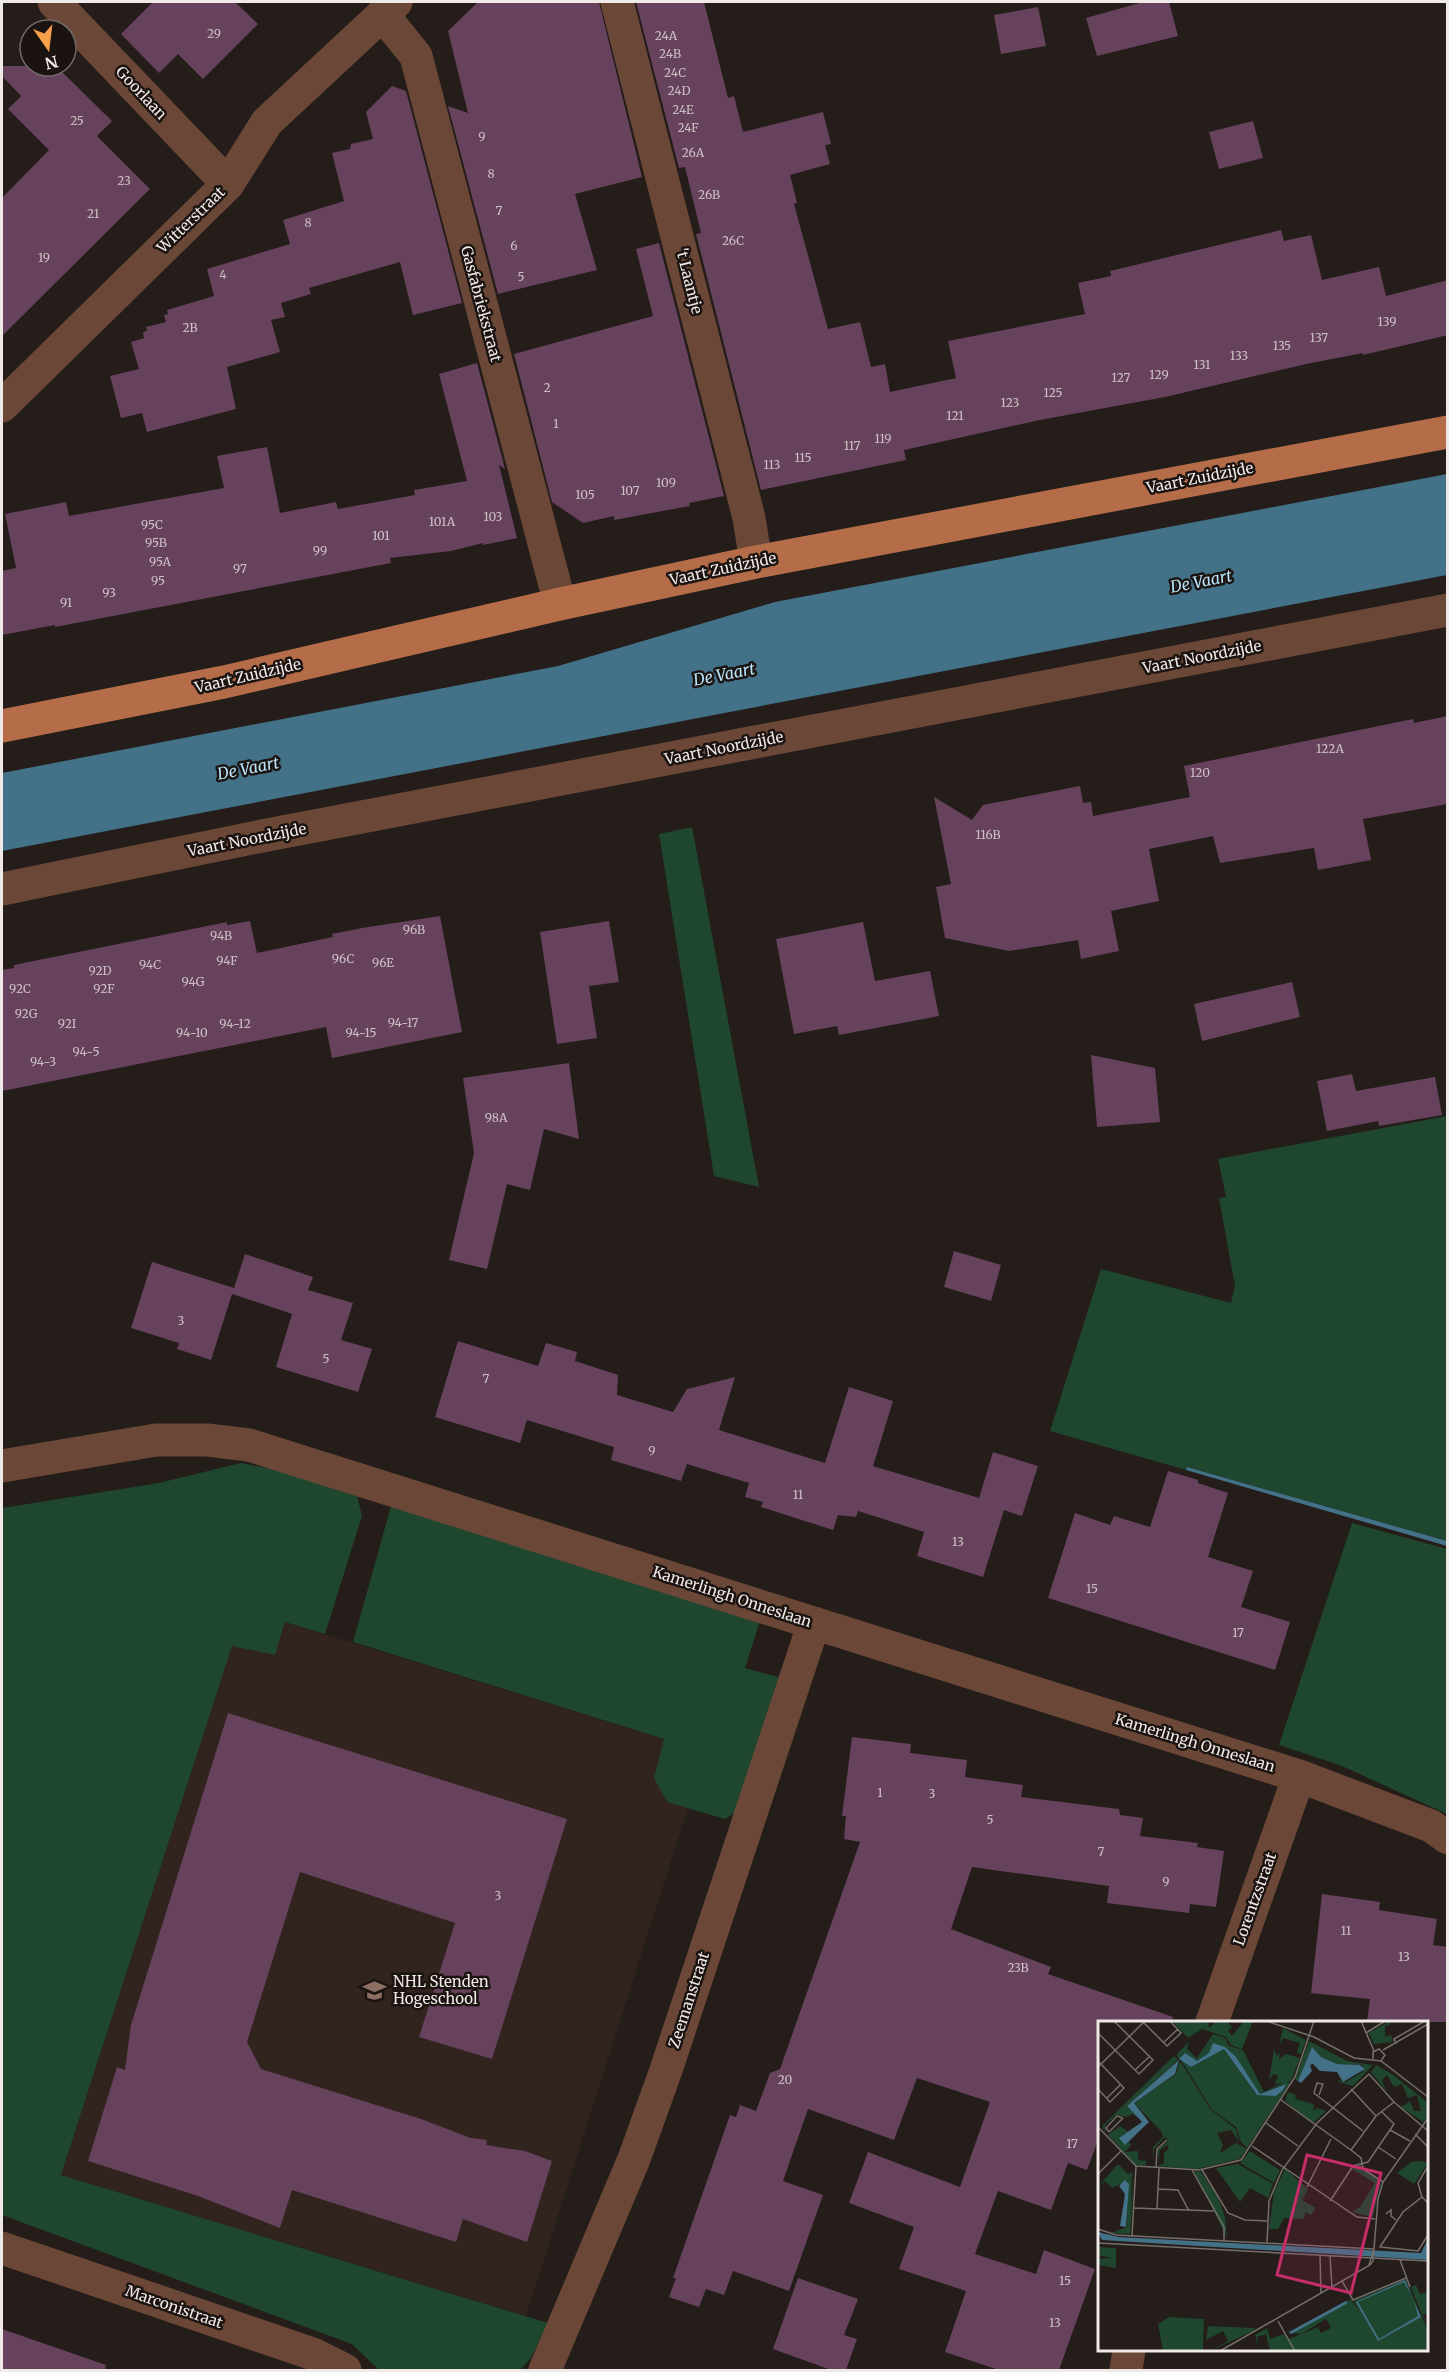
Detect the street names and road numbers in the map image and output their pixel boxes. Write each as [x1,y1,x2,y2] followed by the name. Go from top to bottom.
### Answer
[112,62,171,123] street label: Goorlaan
[152,182,229,257] street label: Witterstraat
[457,244,506,364] street label: Gasfabriekstraat
[672,246,707,316] street label: 't Laantje
[1144,458,1255,497] street label: Vaart Zuidzijde
[667,548,778,589] street label: Vaart Zuidzijde
[1140,636,1263,678] street label: Vaart Noordzijde
[192,654,303,697] street label: Vaart Zuidzijde
[662,727,785,769] street label: Vaart Noordzijde
[185,819,308,861] street label: Vaart Noordzijde
[650,1562,814,1631] street label: Kamerlingh Onneslaan
[1113,1709,1277,1776] street label: Kamerlingh Onneslaan
[1229,1849,1280,1948] street label: Lorentzstraat
[664,1949,713,2050] street label: Zeemanstraat
[123,2281,226,2332] street label: Marconistraat

